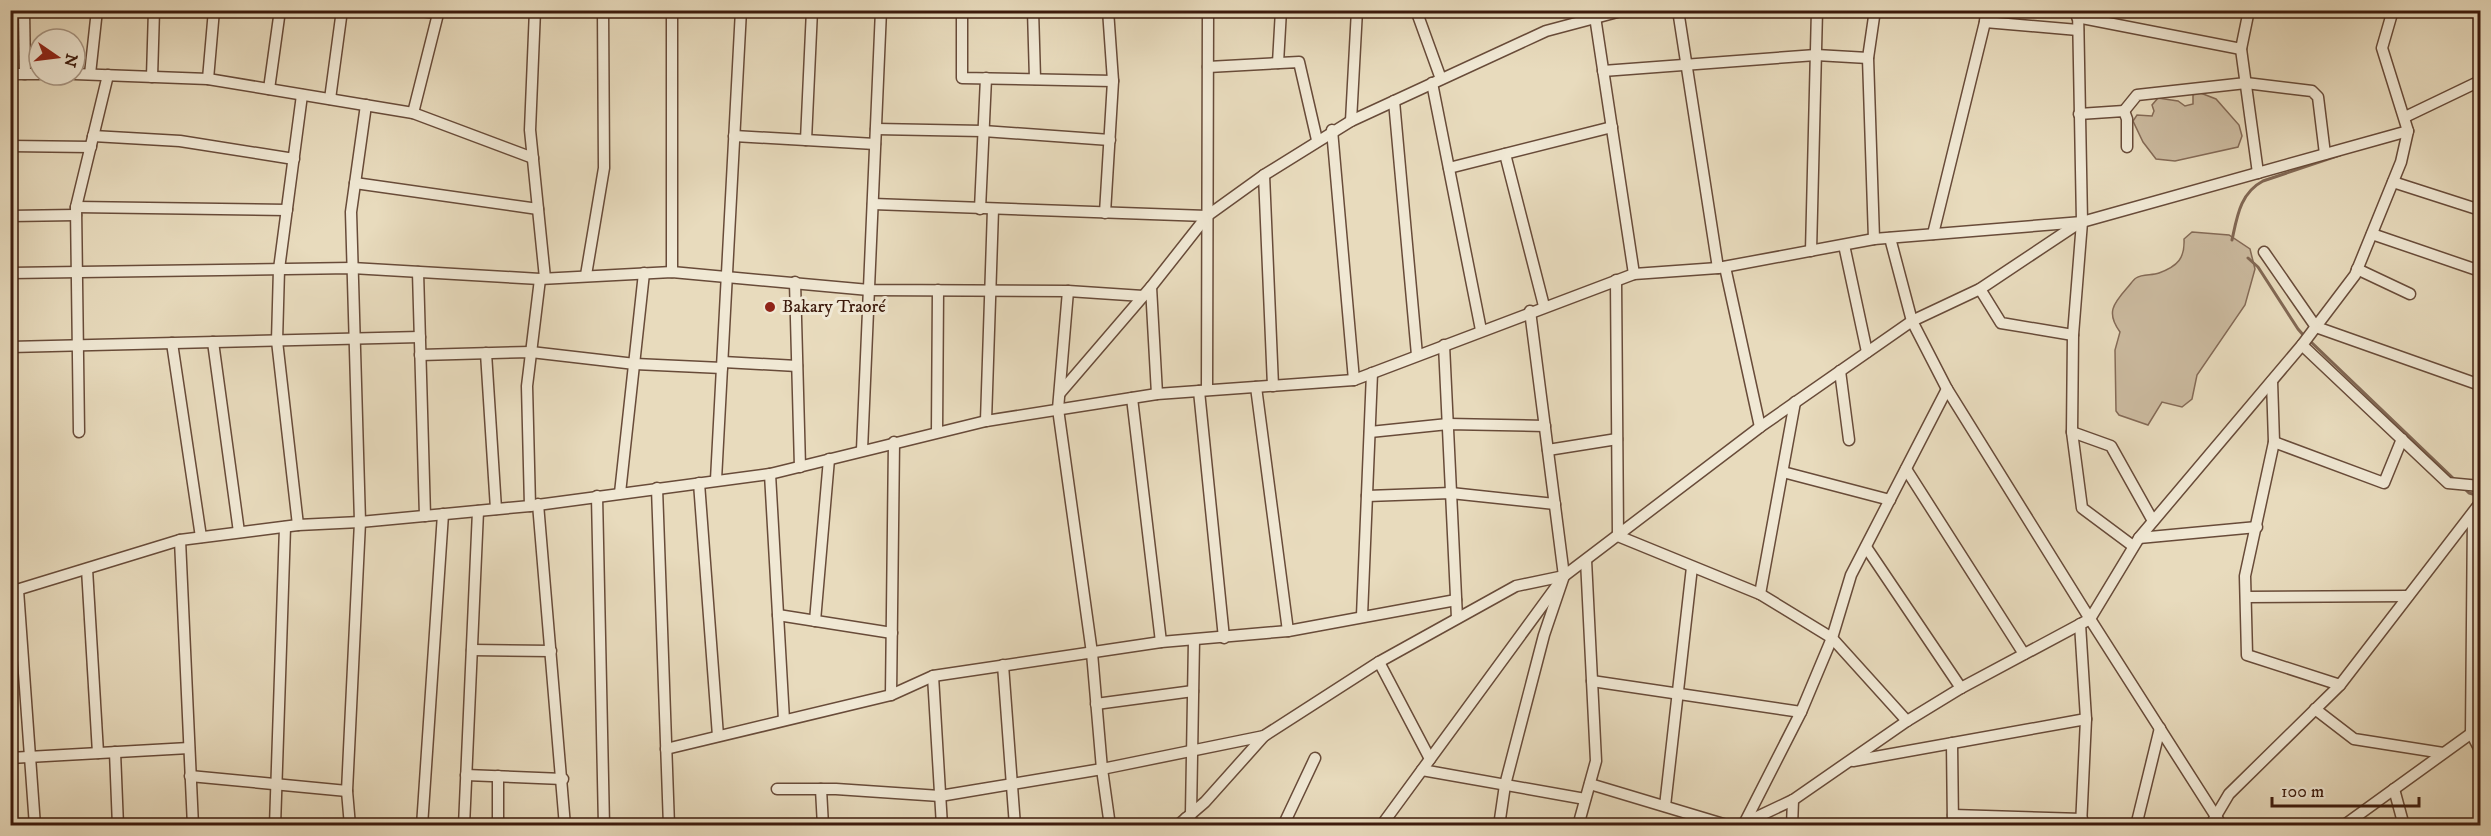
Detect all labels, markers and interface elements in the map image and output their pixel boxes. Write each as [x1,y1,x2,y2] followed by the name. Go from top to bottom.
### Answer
[27,27,87,87] north arrow
[59,52,82,69] text: N
[782,296,886,318] place label: Bakary Traoré
[763,300,777,314] marker: Bakary Traoré
[2272,770,2419,808] scale bar
[2281,781,2324,803] text: 100 m

